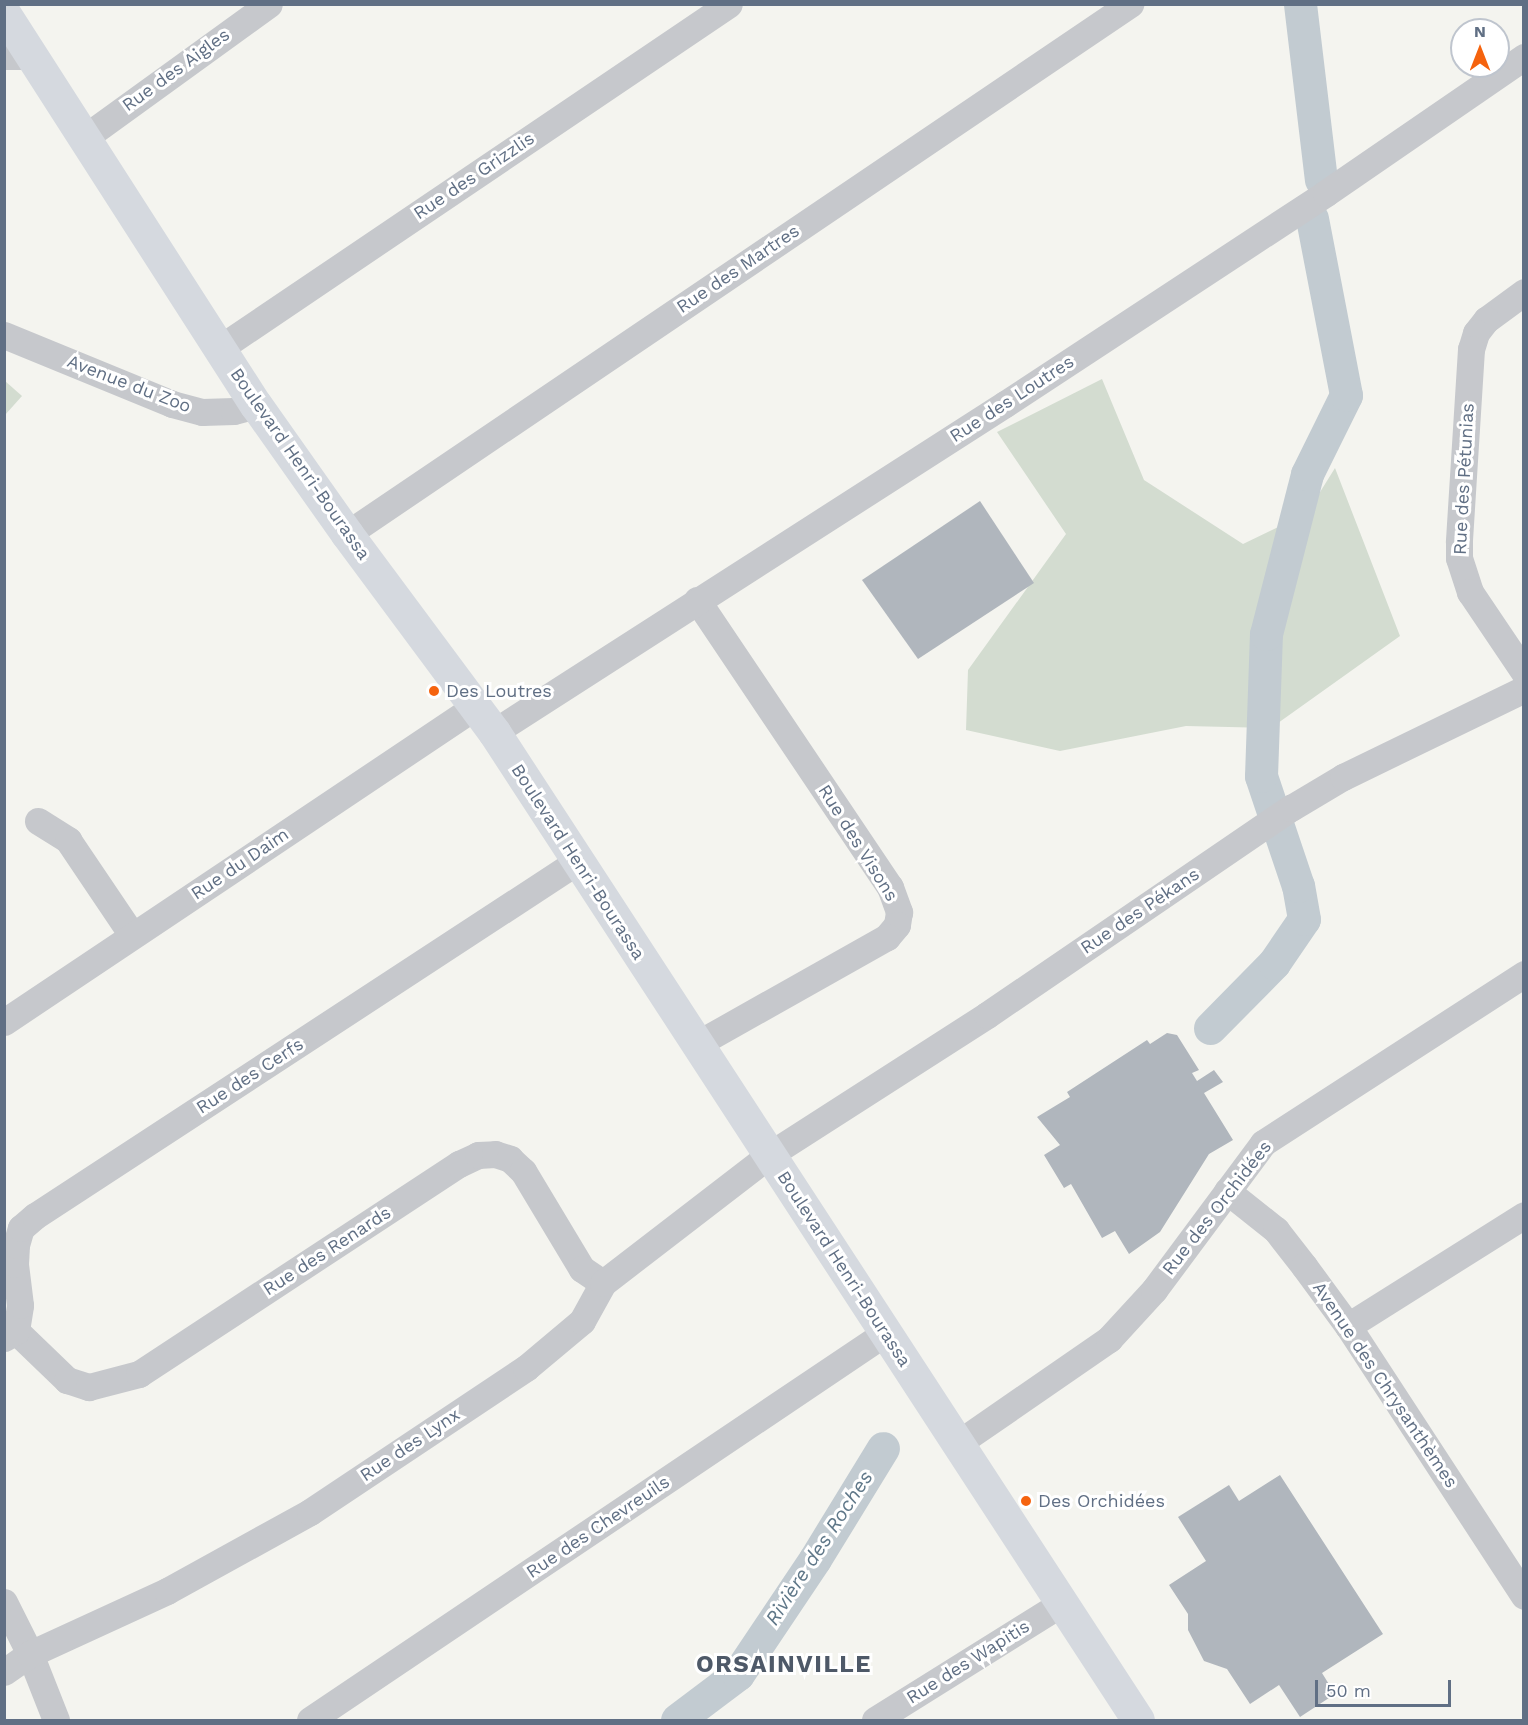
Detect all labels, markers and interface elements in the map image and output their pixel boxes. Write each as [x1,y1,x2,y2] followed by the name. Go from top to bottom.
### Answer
[1450,18,1510,78] north arrow
[1474,22,1486,41] text: N
[118,24,234,116] street label: Rue des Aigles
[410,128,538,224] street label: Rue des Grizzlis
[673,220,803,318] street label: Rue des Martres
[64,350,194,418] street label: Avenue du Zoo
[946,351,1078,447] street label: Rue des Loutres
[225,364,375,564] street label: Boulevard Henri-Bourassa
[1449,403,1479,555] street label: Rue des Pétunias
[446,680,552,702] place label: Des Loutres
[427,684,441,698] marker: Des Loutres
[507,760,649,964] street label: Boulevard Henri-Bourassa
[813,780,903,906] street label: Rue des Visons
[187,823,293,905] street label: Rue du Daim
[1076,863,1204,959] street label: Rue des Pékans
[192,1033,308,1119] street label: Rue des Cerfs
[1158,1136,1276,1280] street label: Rue des Orchidées
[773,1167,915,1371] street label: Boulevard Henri-Bourassa
[259,1202,395,1300] street label: Rue des Renards
[1308,1278,1462,1492] street label: Avenue des Chrysanthèmes
[356,1404,464,1486] street label: Rue des Lynx
[760,1466,878,1630] water label: Rivière des Roches
[522,1471,674,1583] street label: Rue des Chevreuils
[1038,1490,1165,1512] place label: Des Orchidées
[1019,1494,1033,1508] marker: Des Orchidées
[902,1615,1034,1709] street label: Rue des Wapitis
[696,1651,872,1679] district label: ORSAINVILLE
[1318,1668,1454,1706] scale bar
[1326,1680,1371,1701] text: 50 m

